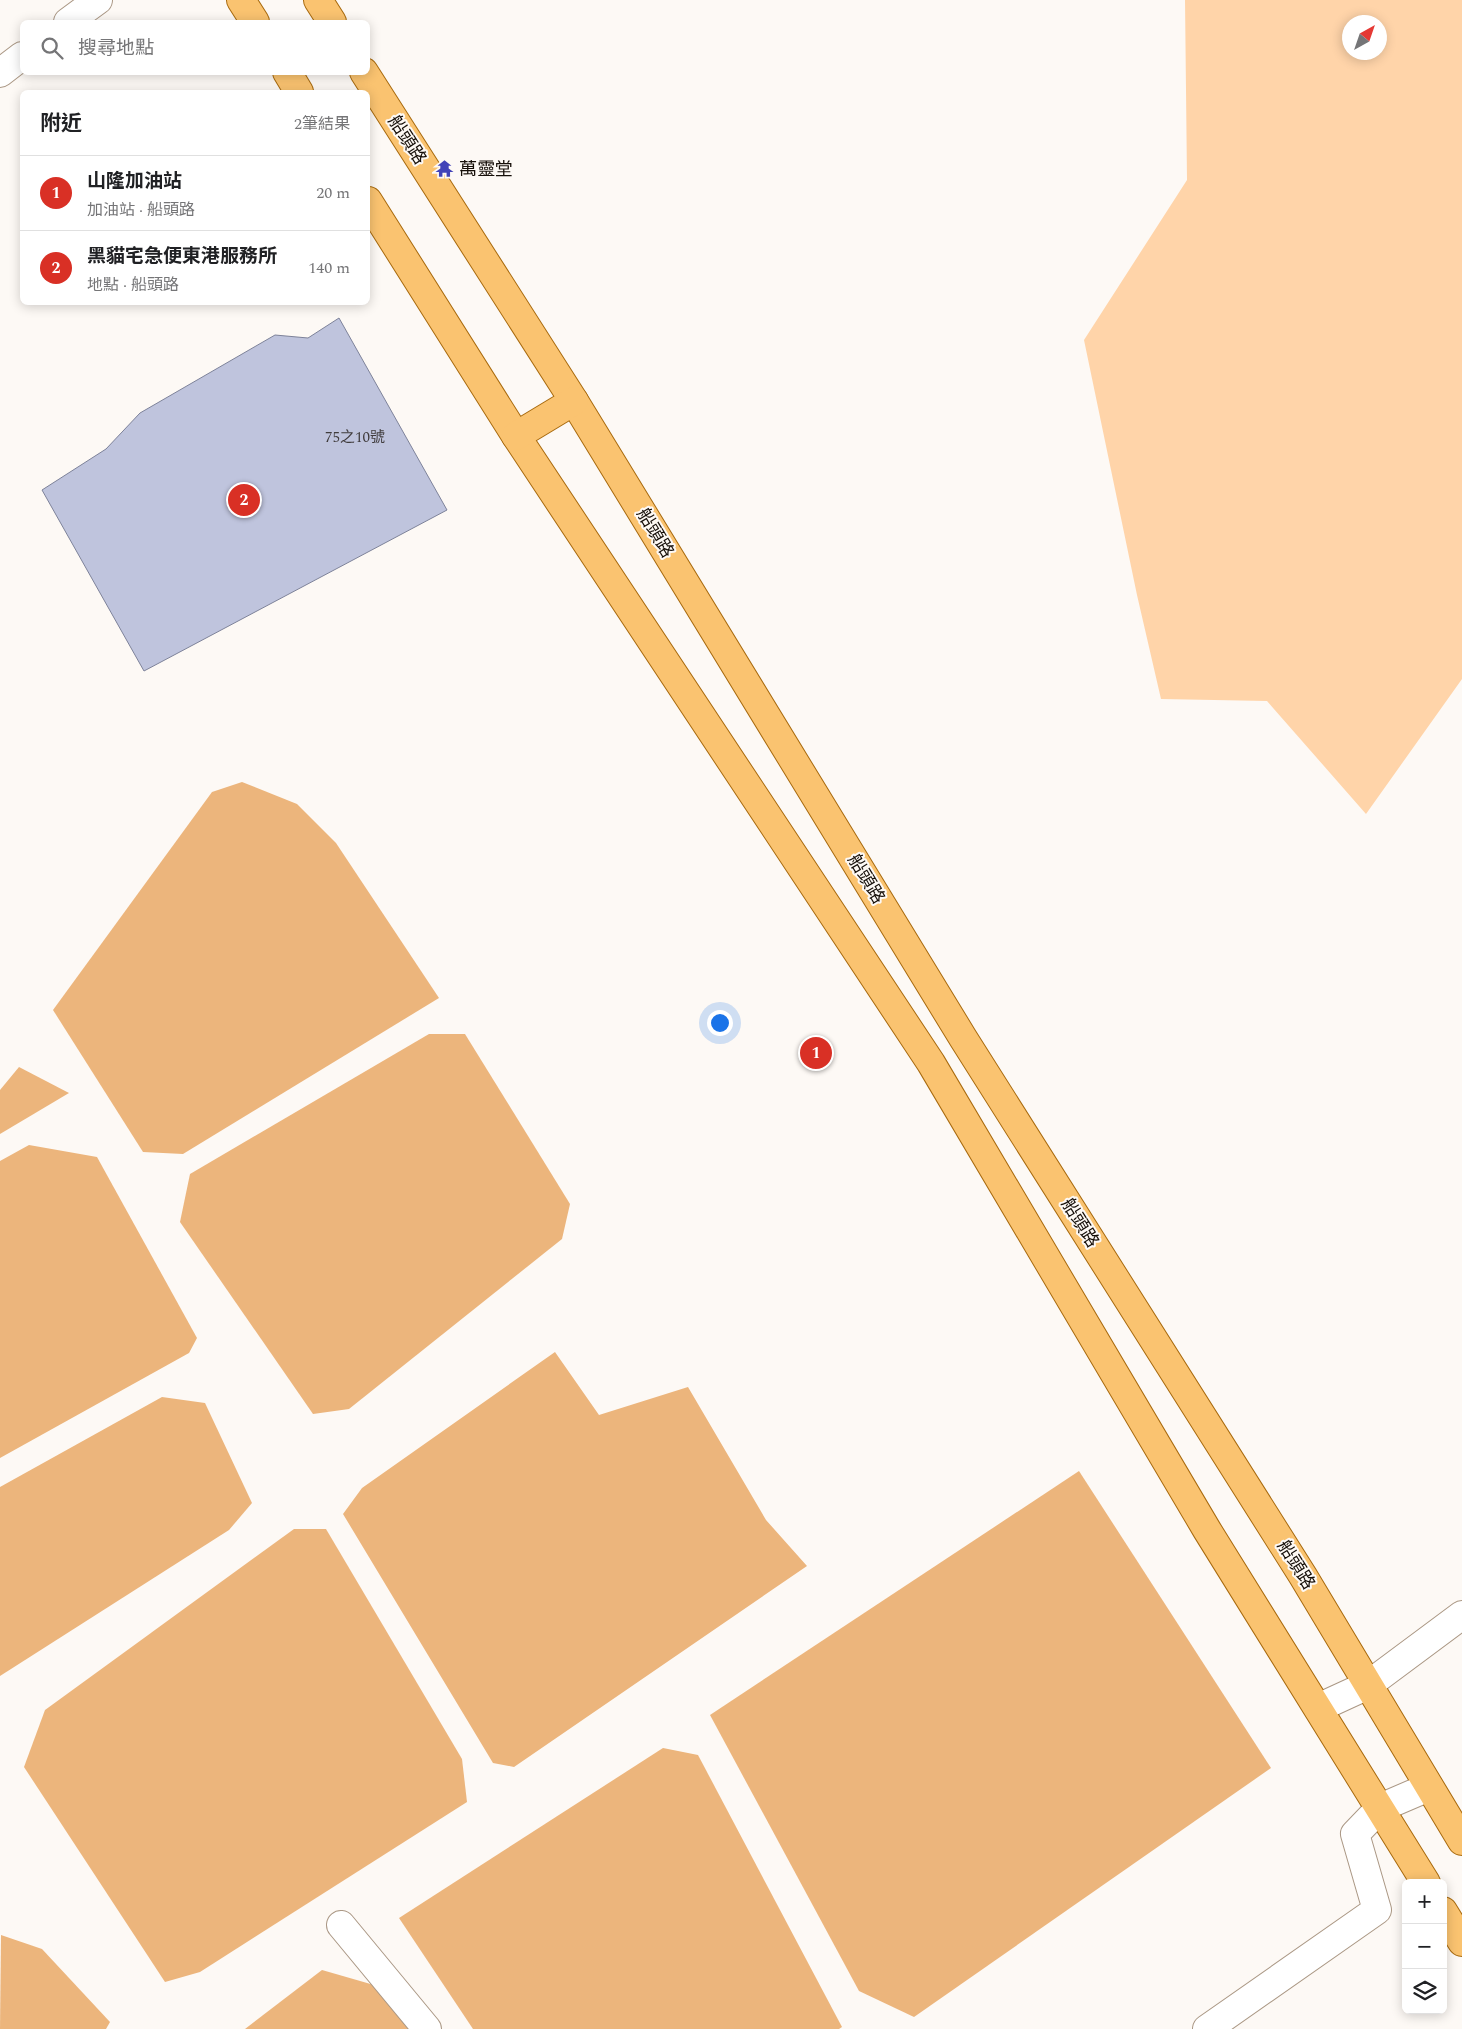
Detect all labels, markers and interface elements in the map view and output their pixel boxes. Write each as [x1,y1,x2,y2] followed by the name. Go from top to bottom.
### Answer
[1342,15,1387,60] north arrow
[20,20,370,75] search box
[38,34,66,62] icon: search
[78,34,154,63] text: 搜尋地點
[40,108,82,140] text: 附近
[381,110,433,170] street label: 船頭路
[294,112,350,136] text: 2筆結果
[459,156,513,183] place label: 萬靈堂
[435,159,455,179] temple icon: 萬靈堂
[87,167,182,196] text: 山隆加油站
[52,181,60,205] text: 1
[316,181,350,205] text: 20 m
[87,198,195,222] text: 加油站 · 船頭路
[87,242,277,271] text: 黑貓宅急便東港服務所
[52,256,60,280] text: 2
[308,256,350,280] text: 140 m
[87,273,179,297] text: 地點 · 船頭路
[325,426,385,449] house number: 75之10號
[228,481,260,519] pin: 2
[630,503,680,563] street label: 船頭路
[841,849,891,909] street label: 船頭路
[707,1010,733,1036] your location
[800,1034,832,1072] pin: 1
[1054,1193,1106,1253] street label: 船頭路
[1270,1535,1322,1595] street label: 船頭路
[1402,1879,1447,2014] map controls
[1402,1879,1447,1924] button: +
[1402,1924,1447,1969] button: −
[1402,1969,1447,2014] button: layers

